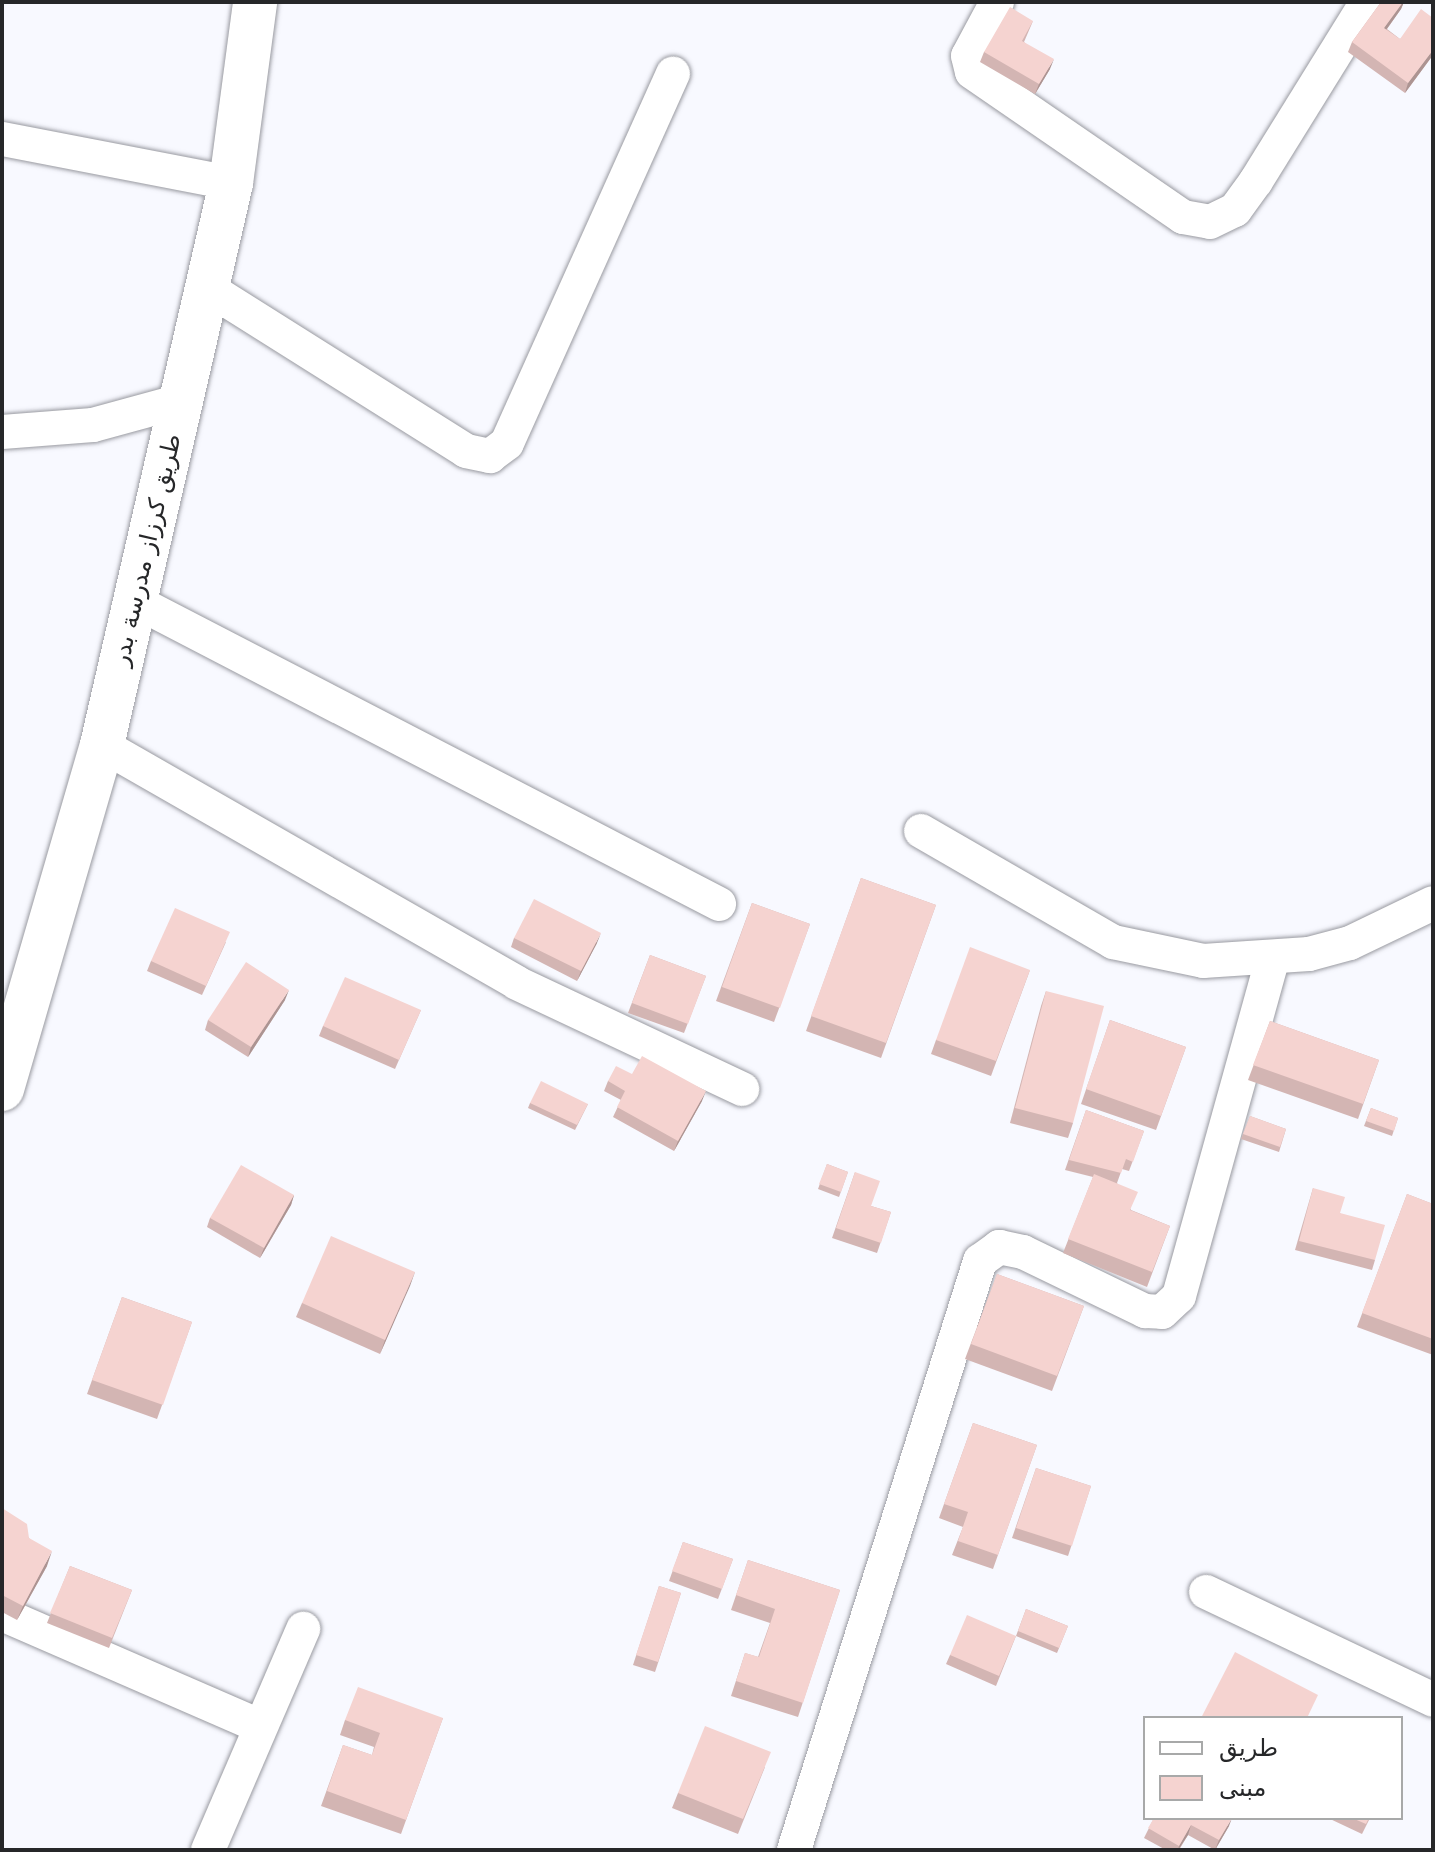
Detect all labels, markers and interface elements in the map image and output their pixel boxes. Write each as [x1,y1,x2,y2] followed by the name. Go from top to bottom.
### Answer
[106,431,188,669] street label: طريق كرزاز مدرسة بدر
[1143,1716,1403,1820] legend
[1219,1734,1278,1762] text: طريق
[1219,1774,1266,1802] text: مبنى

